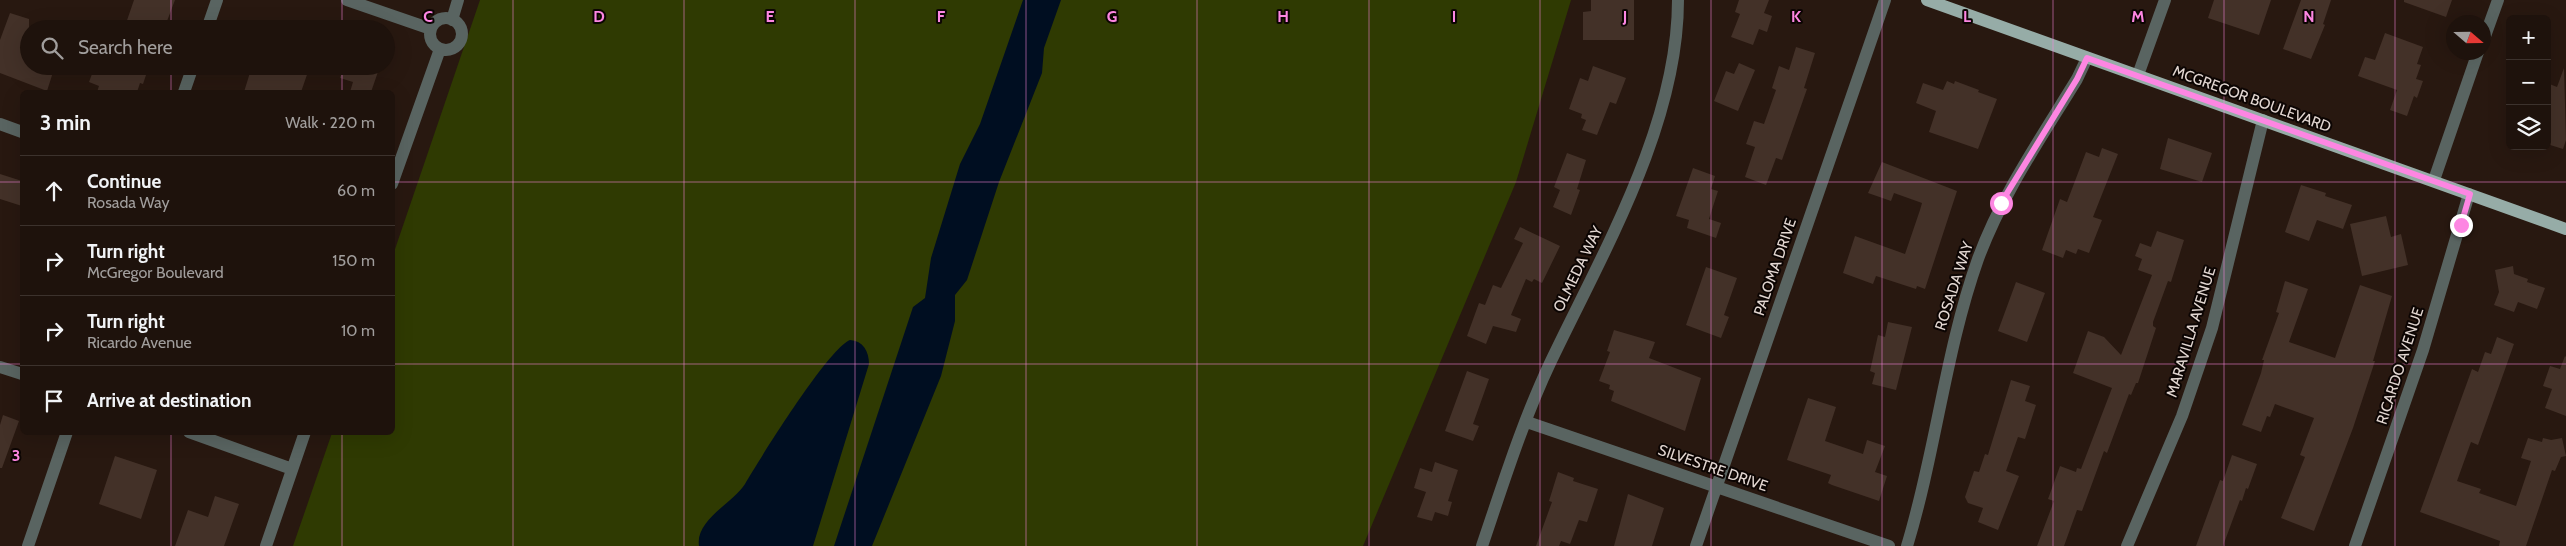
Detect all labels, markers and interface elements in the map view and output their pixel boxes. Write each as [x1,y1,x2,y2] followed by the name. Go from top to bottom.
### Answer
[423,7,433,26] text: C
[593,7,605,26] text: D
[765,7,775,26] text: E
[937,7,946,26] text: F
[1107,7,1117,26] text: G
[1277,7,1289,26] text: H
[1452,7,1456,26] text: I
[1622,7,1627,26] text: J
[1791,7,1801,26] text: K
[1963,7,1971,26] text: L
[2131,7,2145,26] text: M
[2303,7,2315,26] text: N
[2446,15,2491,60] north arrow
[2506,15,2551,150] map controls
[2506,15,2551,60] button: +
[20,20,395,75] search box
[38,34,66,62] icon: search
[78,36,172,59] text: Search here
[2506,60,2551,105] button: −
[2170,62,2334,136] street label: MCGREGOR BOULEVARD
[2506,105,2551,150] button: layers
[40,110,91,135] text: 3 min
[285,113,375,132] text: Walk · 220 m
[87,170,161,193] text: Continue
[40,177,68,205] icon: ahead
[337,181,375,200] text: 60 m
[1990,192,2013,215] route start
[87,193,170,212] text: Rosada Way
[2450,214,2473,237] route end
[1750,216,1800,318] street label: PALOMA DRIVE
[1549,223,1607,315] street label: OLMEDA WAY
[1931,239,1977,333] street label: ROSADA WAY
[87,240,165,263] text: Turn right
[40,247,68,275] icon: right
[332,251,375,270] text: 150 m
[87,263,224,282] text: McGregor Boulevard
[2163,265,2219,399] street label: MARAVILLA AVENUE
[2373,305,2427,427] street label: RICARDO AVENUE
[87,310,165,333] text: Turn right
[40,317,68,345] icon: right
[341,321,375,340] text: 10 m
[87,333,192,352] text: Ricardo Avenue
[40,387,68,415] icon: arrive
[87,389,251,412] text: Arrive at destination
[1656,441,1770,495] street label: SILVESTRE DRIVE
[12,446,20,465] text: 3

